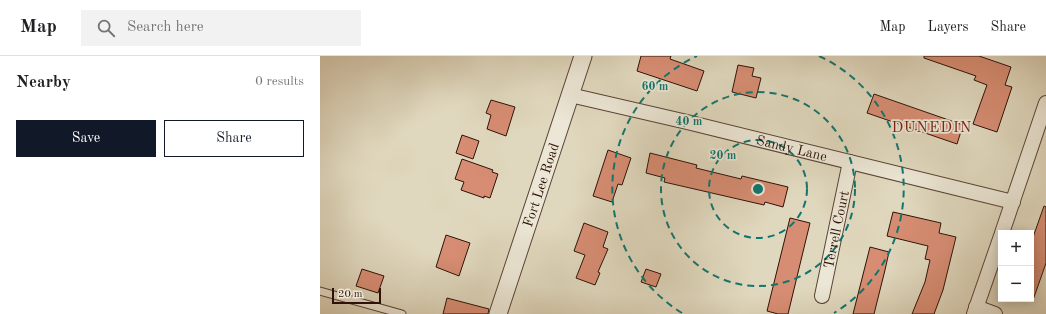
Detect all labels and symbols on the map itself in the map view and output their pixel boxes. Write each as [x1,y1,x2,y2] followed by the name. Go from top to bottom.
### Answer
[642,81,669,93] text: 60 m
[676,116,703,128] text: 40 m
[892,121,972,136] district label: DUNEDIN
[755,133,828,164] street label: Sandy Lane
[521,141,562,229] street label: Fort Lee Road
[710,150,737,162] text: 20 m
[751,182,765,196] centre of rings
[822,189,852,270] street label: Terrell Court
[332,286,381,305] scale bar

